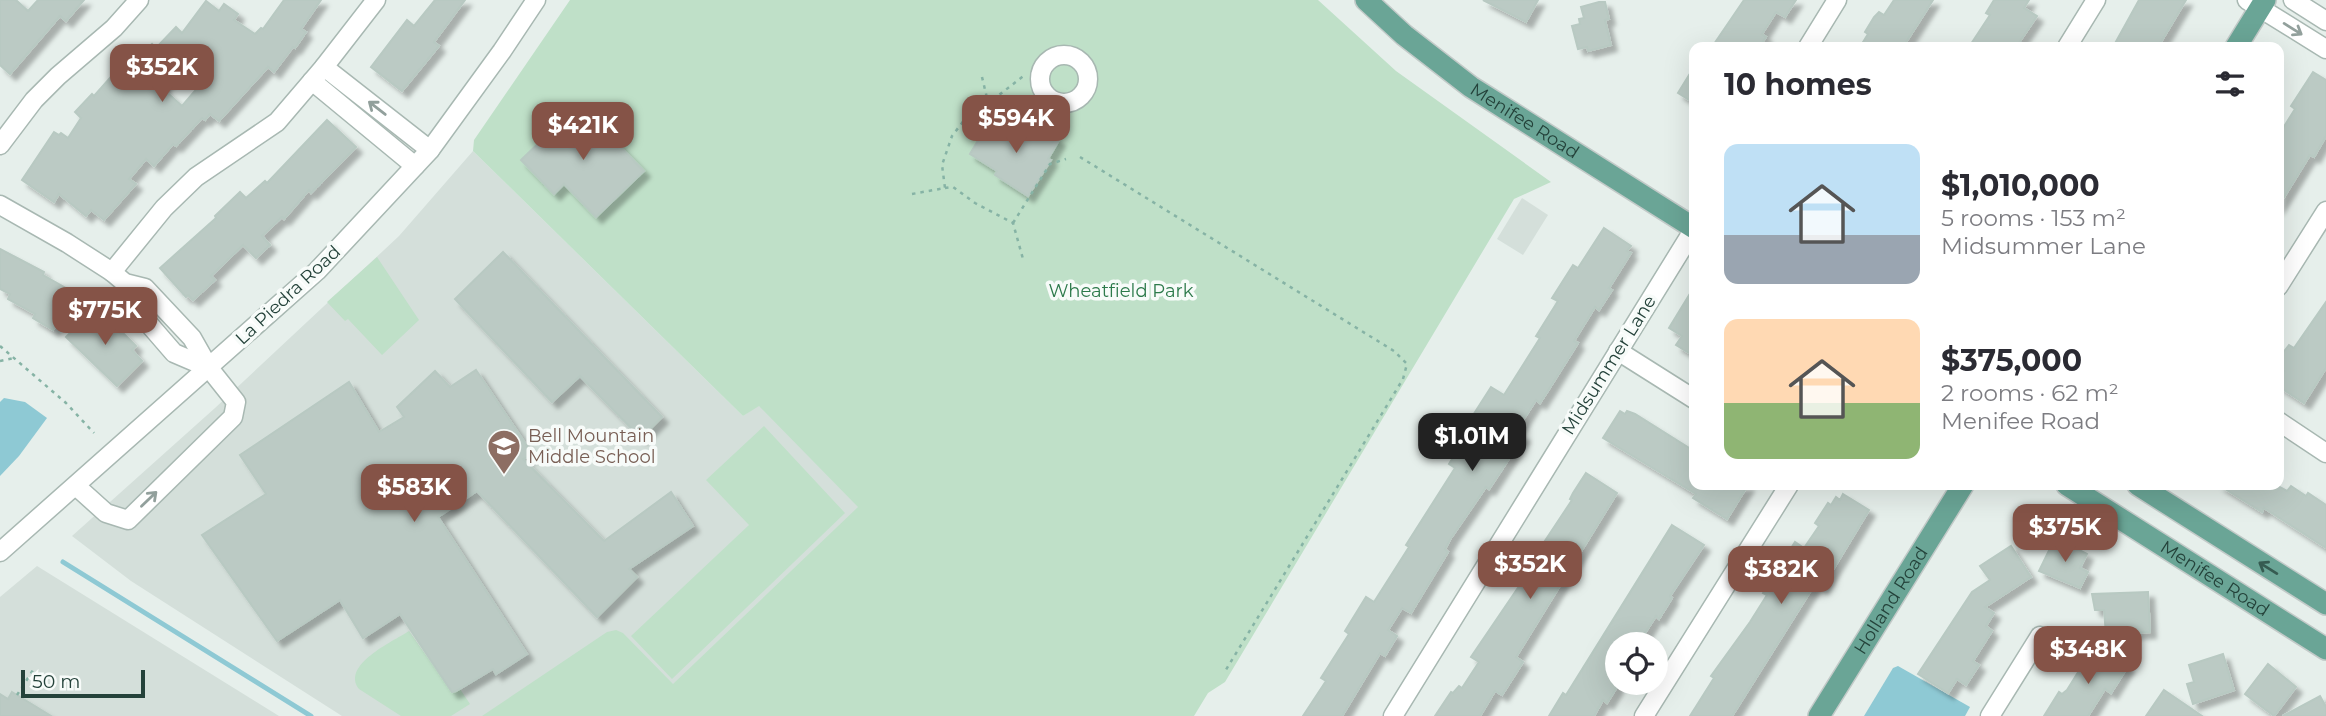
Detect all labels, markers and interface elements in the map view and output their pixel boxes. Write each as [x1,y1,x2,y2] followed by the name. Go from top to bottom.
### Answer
[2283,21,2302,36] one-way arrow
[113,44,211,104] pin: $352K
[126,53,198,81] text: $352K
[2211,65,2249,103] icon: filters
[1724,66,1872,103] text: 10 homes
[1466,78,1583,164] street label: Menifee Road
[967,96,1065,155] pin: $594K
[369,101,387,116] one-way arrow
[534,102,632,162] pin: $421K
[978,104,1054,132] text: $594K
[548,111,618,139] text: $421K
[1941,167,2100,204] text: $1,010,000
[1780,172,1864,256] icon: home
[1941,204,2126,232] text: 5 rooms · 153 m²
[1941,232,2146,260] text: Midsummer Lane
[231,241,345,349] street label: La Piedra Road
[1049,280,1194,302] park label: Wheatfield Park
[56,288,154,347] pin: $775K
[1557,291,1661,439] street label: Midsummer Lane
[68,296,142,324] text: $775K
[1941,342,2082,379] text: $375,000
[1780,347,1864,431] icon: home
[1941,379,2119,407] text: 2 rooms · 62 m²
[1941,407,2100,435] text: Menifee Road
[1415,414,1529,473] pin: $1.01M
[1434,422,1510,450] text: $1.01M
[528,425,656,468] place label: Bell Mountain Middle School
[485,427,523,476] school or university icon: Bell Mountain Middle School
[365,464,463,524] pin: $583K
[377,473,451,501] text: $583K
[140,491,157,508] one-way arrow
[2016,504,2114,564] pin: $375K
[2029,513,2101,541] text: $375K
[2156,536,2273,621] street label: Menifee Road
[1481,542,1579,601] pin: $352K
[1849,543,1933,658] street label: Holland Road
[1732,546,1830,606] pin: $382K
[1494,550,1566,578] text: $352K
[1744,555,1818,583] text: $382K
[2259,560,2279,574] one-way arrow
[2039,626,2137,686] pin: $348K
[1605,632,1668,695] map controls
[1605,632,1668,695] button: locate
[2050,635,2126,663] text: $348K
[21,667,145,699] scale bar
[32,670,80,693] text: 50 m

